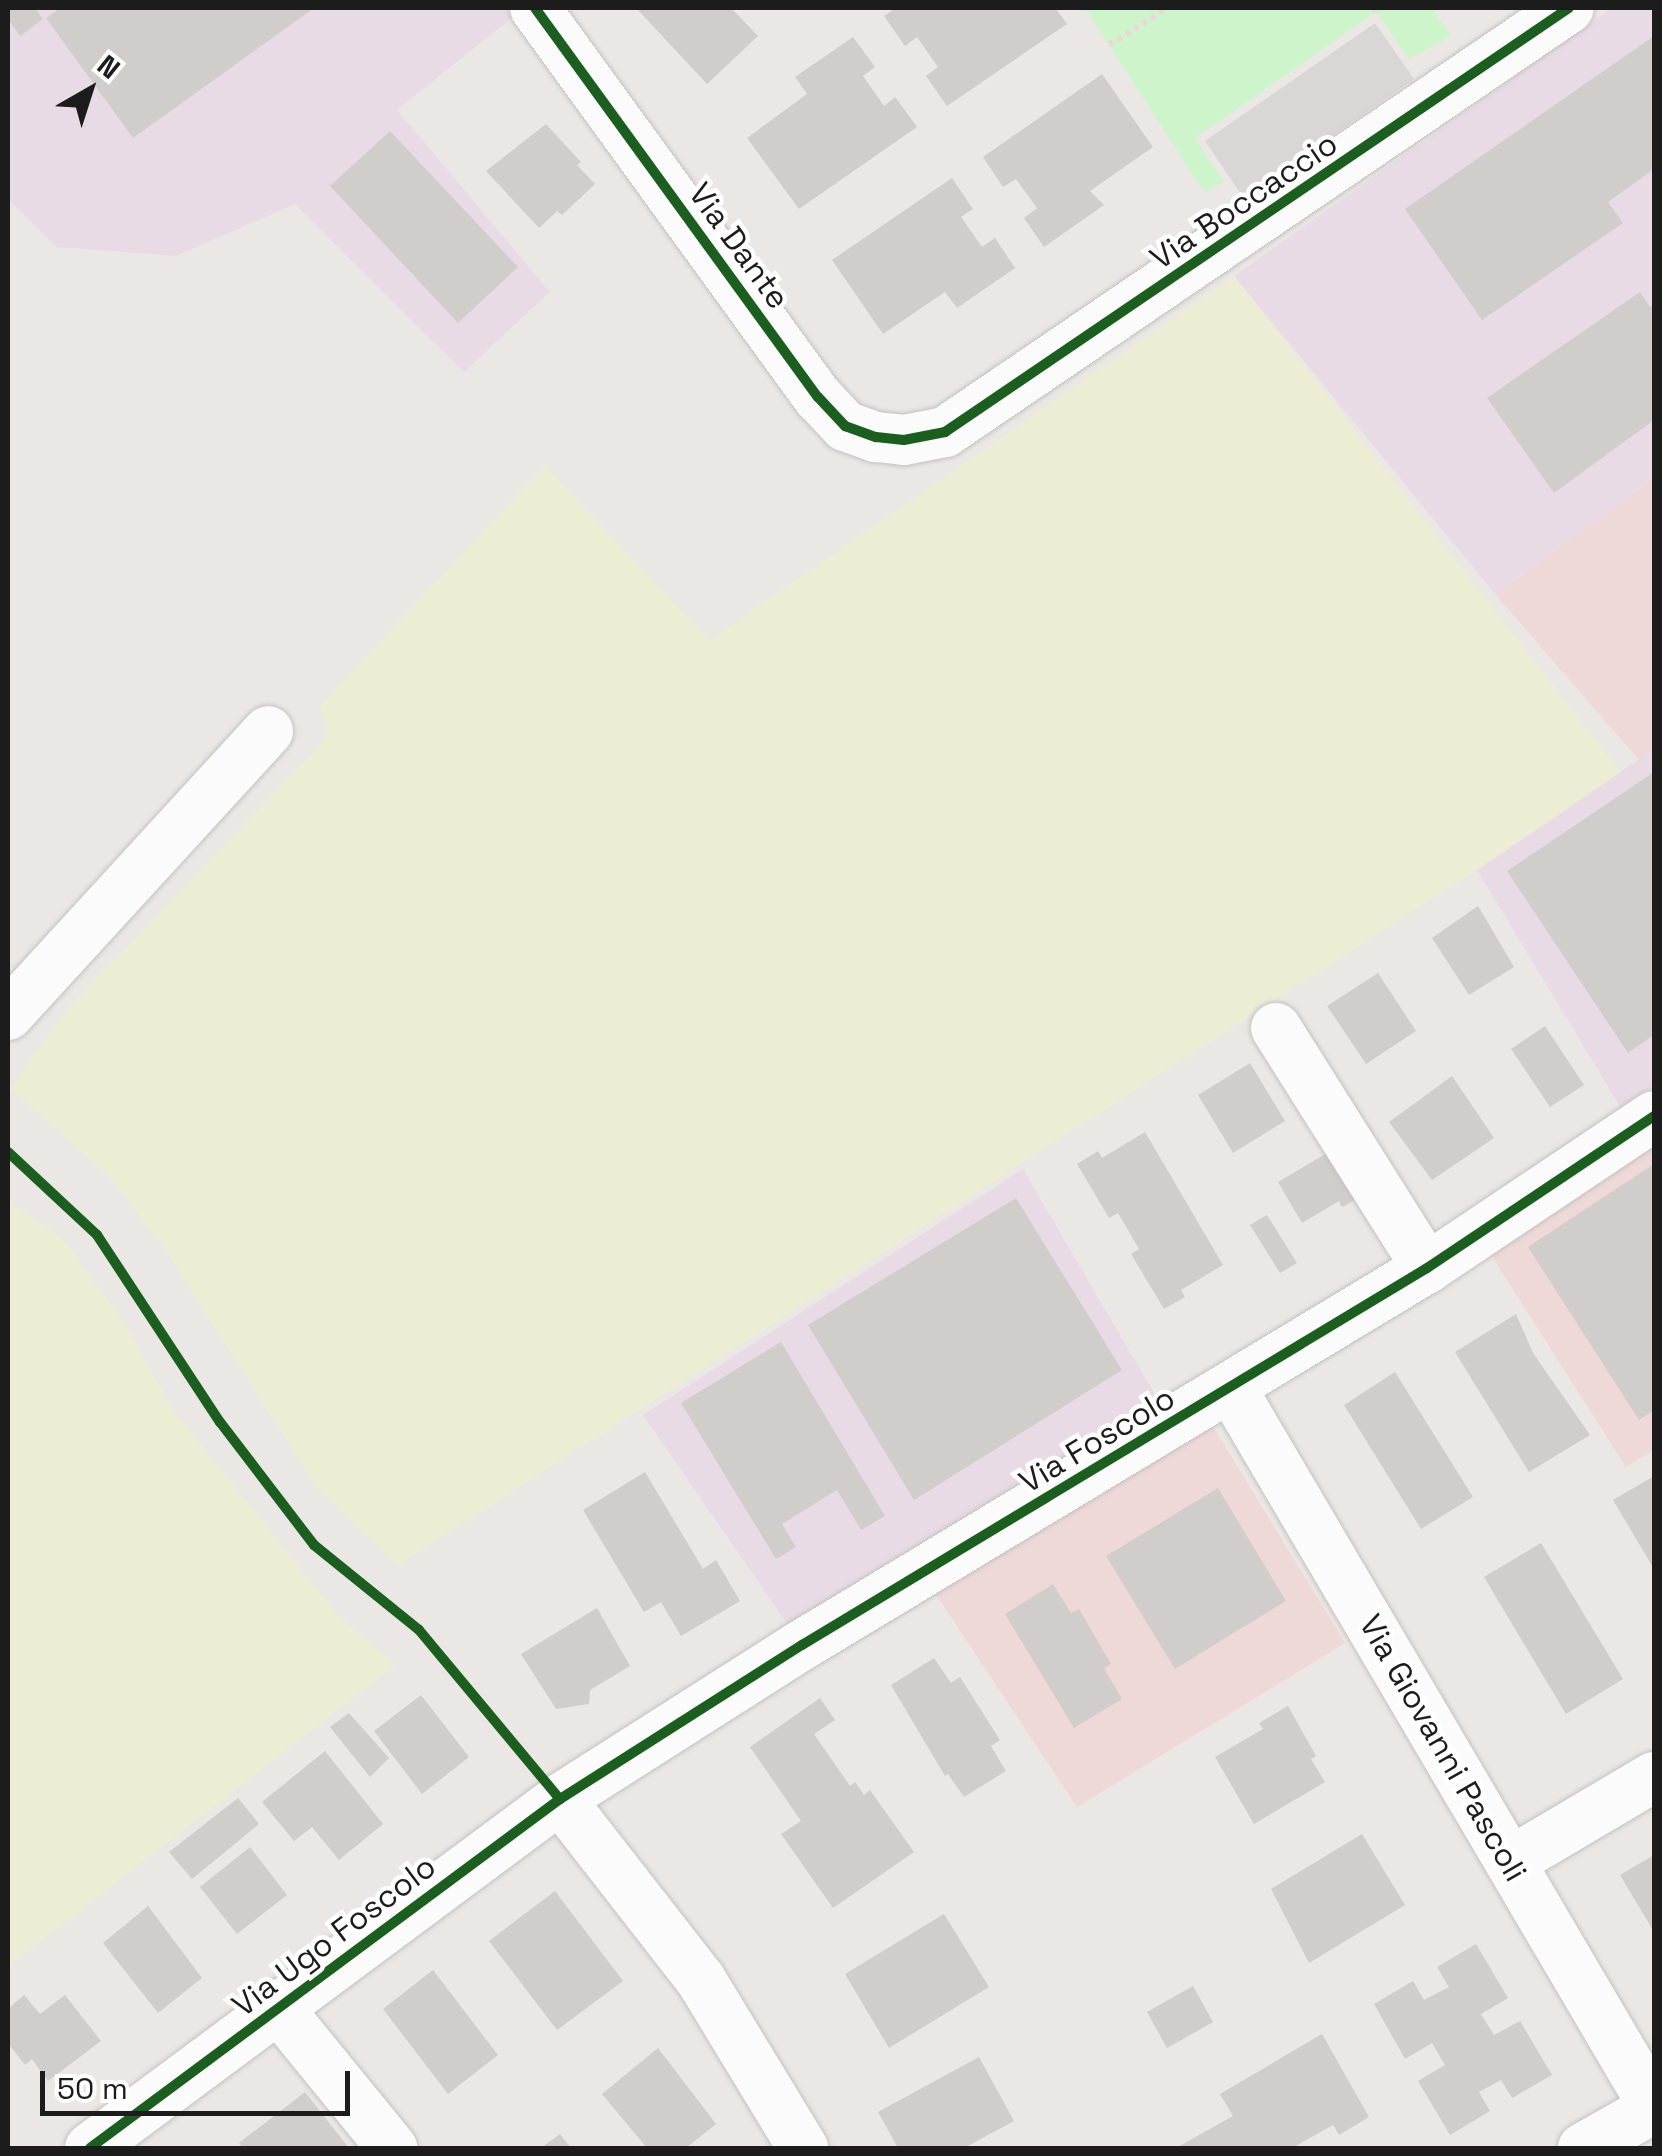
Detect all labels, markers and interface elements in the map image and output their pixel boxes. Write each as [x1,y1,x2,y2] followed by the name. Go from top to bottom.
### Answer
[40,40,140,140] north arrow
[90,47,127,87] text: N
[1143,124,1345,278] street label: Via Boccaccio
[681,176,797,316] street label: Via Dante
[1012,1379,1182,1501] street label: Via Foscolo
[1351,1608,1535,1888] street label: Via Giovanni Pascoli
[225,1847,443,2025] street label: Via Ugo Foscolo
[45,2051,355,2113] scale bar
[57,2069,128,2108] text: 50 m

